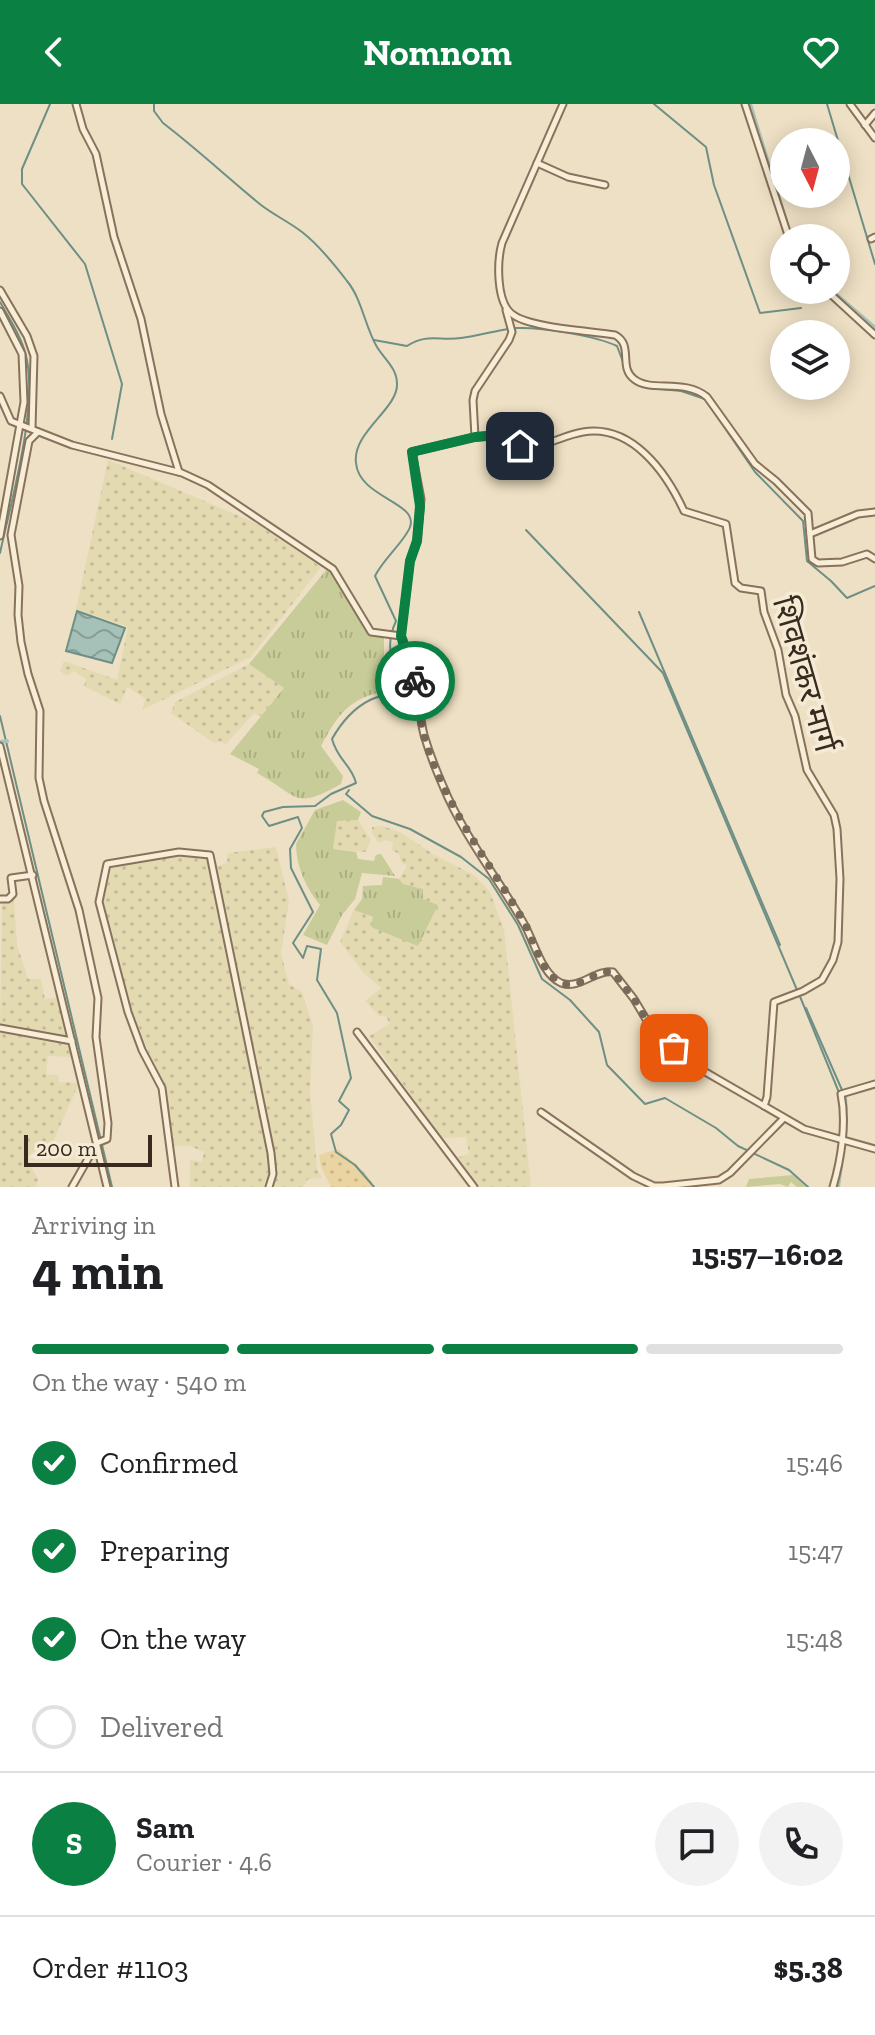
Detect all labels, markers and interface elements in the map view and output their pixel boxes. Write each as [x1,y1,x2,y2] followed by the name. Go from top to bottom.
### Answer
[32,30,76,74] icon: back
[799,30,843,74] icon: heart
[363,31,512,74] text: Nomnom
[770,128,850,208] north arrow
[770,128,850,400] map controls
[770,224,850,304] button: locate
[770,320,850,400] button: layers
[486,412,554,480] pin
[498,424,542,468] icon: home
[765,592,846,757] street label: शिवशंकर मार्ग
[375,641,455,721] courier
[393,659,437,703] icon: bike
[640,1014,708,1082] pin
[652,1026,696,1070] icon: bag
[24,1131,152,1167] scale bar
[36,1135,97,1162] text: 200 m
[32,1209,155,1241] text: Arriving in
[691,1237,843,1273] text: 15:57–16:02
[32,1240,163,1302] text: 4 min
[32,1366,246,1398] text: On the way · 540 m
[32,1441,76,1485] icon: check
[100,1445,238,1481] text: Confirmed
[786,1447,843,1479] text: 15:46
[32,1529,76,1573] icon: check
[100,1533,230,1569] text: Preparing
[788,1535,843,1567] text: 15:47
[32,1617,76,1661] icon: check
[100,1621,246,1657] text: On the way
[786,1623,843,1655] text: 15:48
[100,1709,223,1745] text: Delivered
[655,1802,739,1886] button: chat
[759,1802,843,1886] button: phone
[136,1810,194,1846] text: Sam
[66,1826,82,1862] text: S
[136,1846,272,1878] text: Courier · 4.6
[32,1950,189,1986] text: Order #1103
[774,1950,843,1986] text: $5.38

